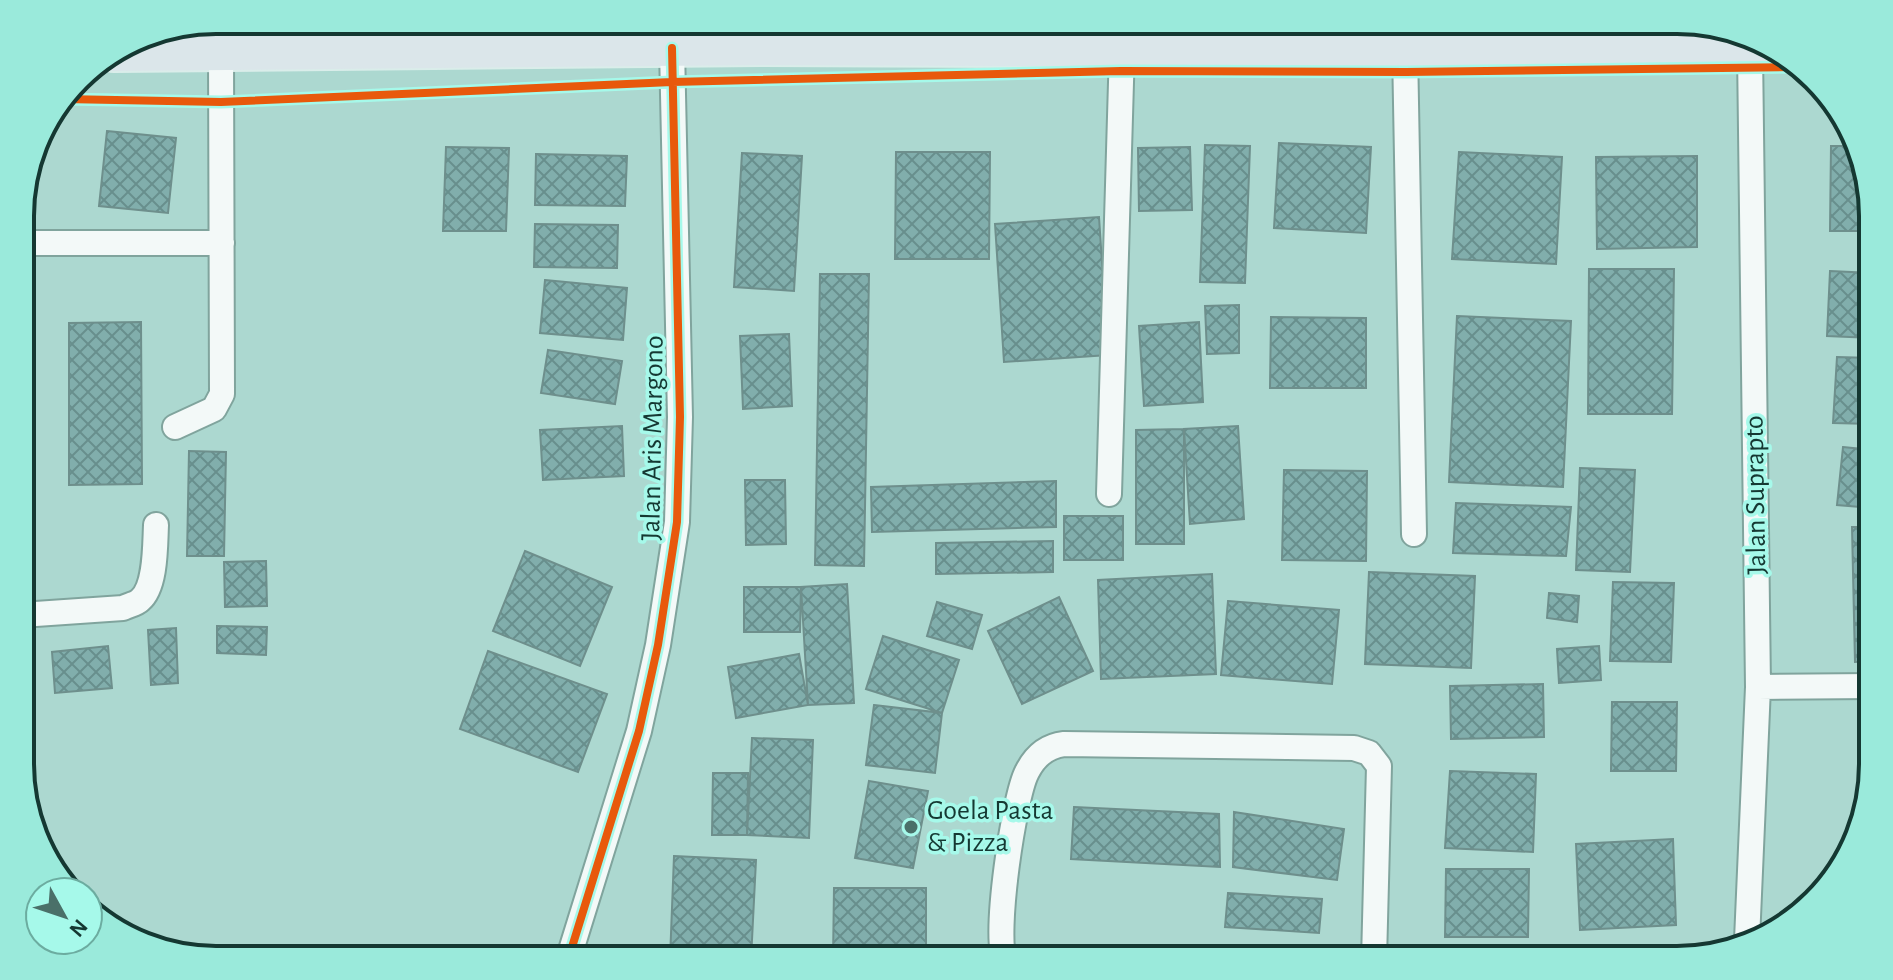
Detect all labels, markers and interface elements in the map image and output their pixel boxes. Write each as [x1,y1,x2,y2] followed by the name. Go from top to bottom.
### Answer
[637,335,669,541] street label: Jalan Aris Margono
[1741,415,1771,575] street label: Jalan Suprapto
[927,797,1053,857] place label: Goela Pasta & Pizza
[902,818,920,836] marker: Goela Pasta & Pizza
[24,876,104,956] north arrow
[65,915,92,941] text: N

